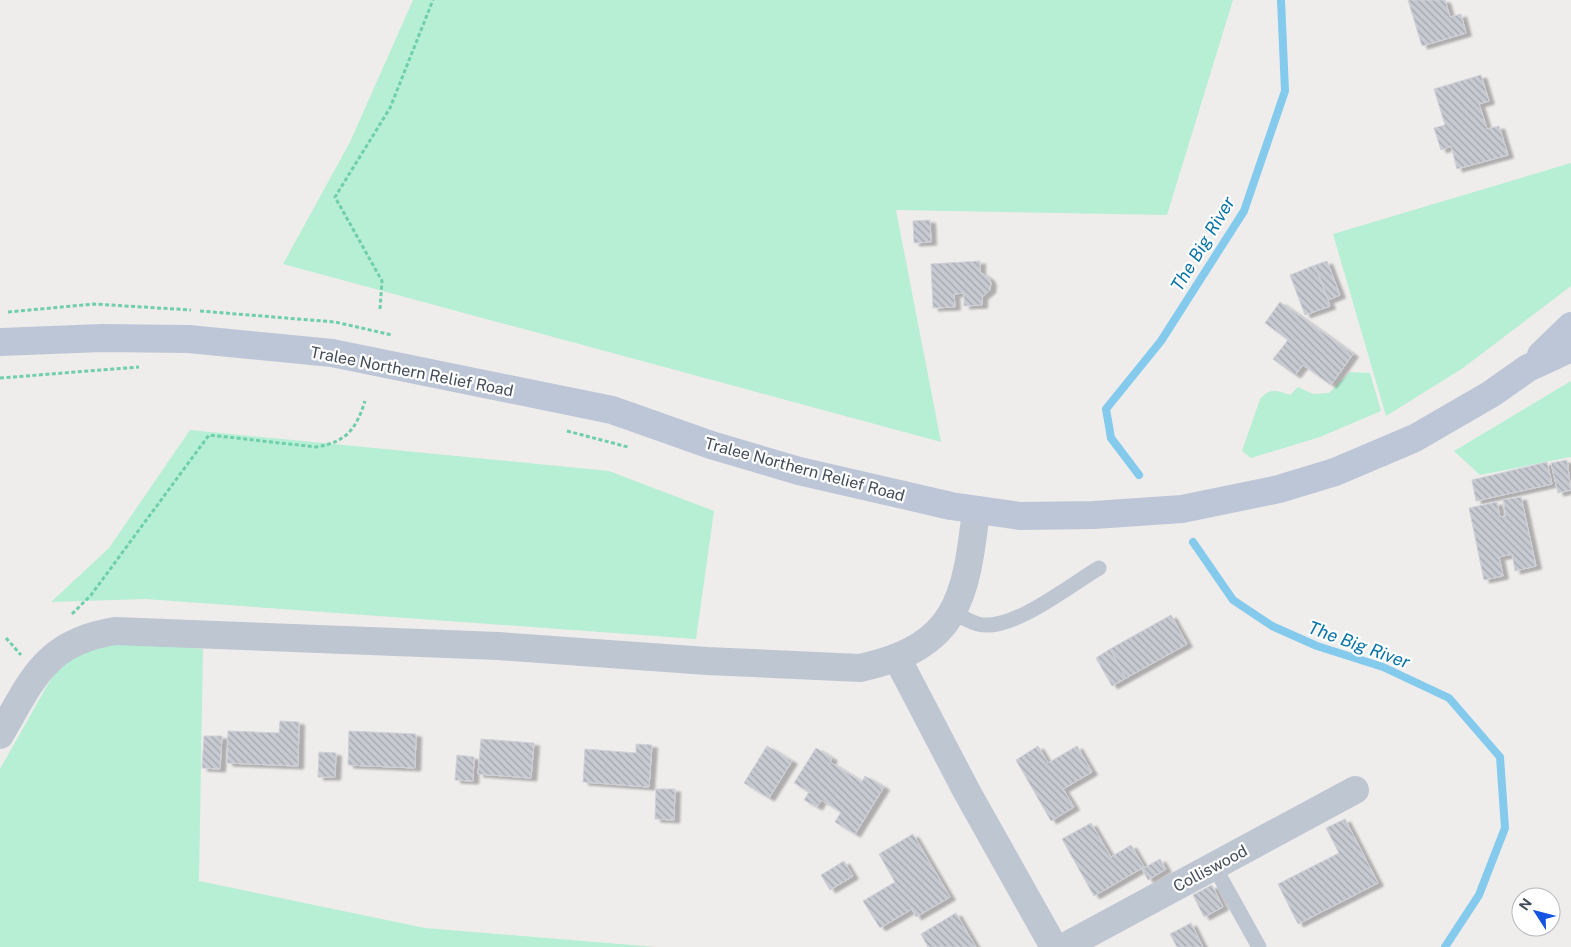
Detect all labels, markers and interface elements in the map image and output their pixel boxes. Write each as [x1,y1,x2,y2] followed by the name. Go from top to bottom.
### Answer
[1166,192,1239,295] water label: The Big River
[309,342,515,400] street label: Tralee Northern Relief Road
[703,434,907,505] street label: Tralee Northern Relief Road
[1305,616,1413,673] water label: The Big River
[1170,841,1251,896] street label: Colliswood
[1511,887,1561,937] north arrow
[1516,895,1535,913] text: N

